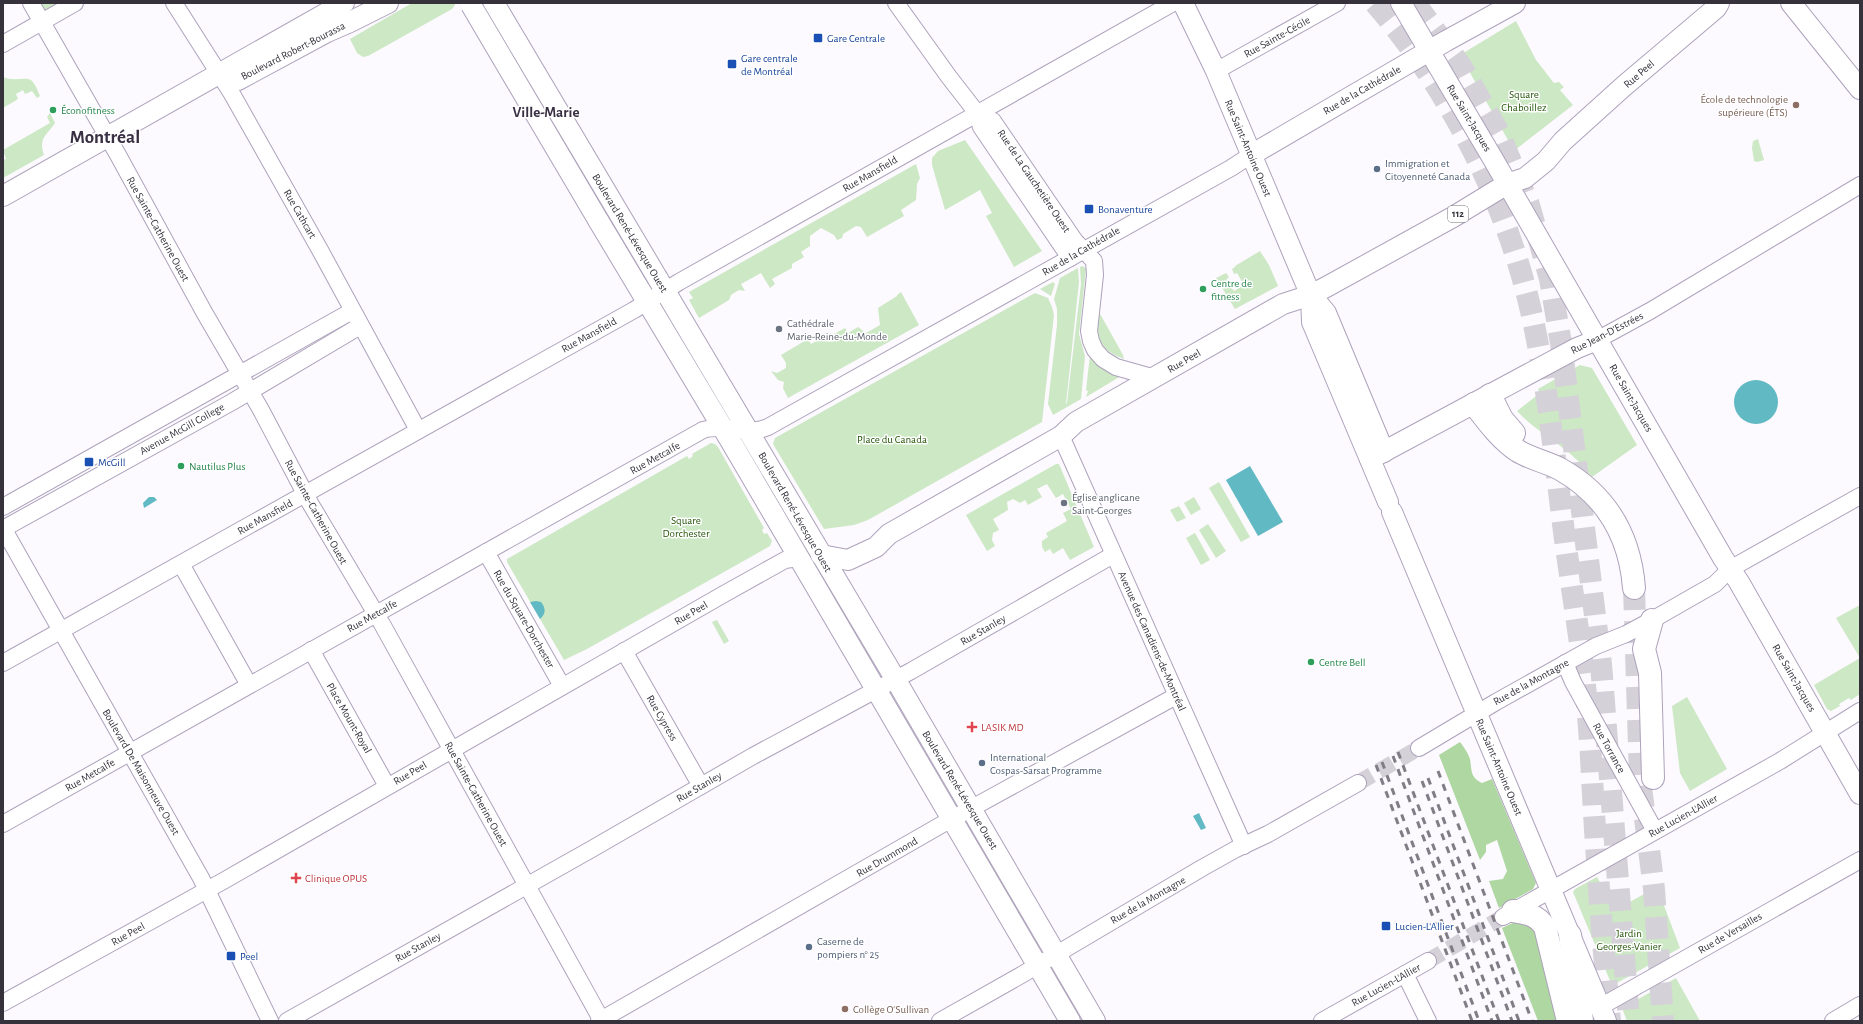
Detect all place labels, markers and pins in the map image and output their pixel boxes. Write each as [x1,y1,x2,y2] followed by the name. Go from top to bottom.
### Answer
[812,32,824,44] marker: Gare Centrale
[827,33,885,44] place label: Gare Centrale
[741,53,798,77] place label: Gare centrale de Montréal
[726,58,738,70] marker: Gare centrale de Montréal
[1701,93,1788,118] place label: École de technologie supérieure (ÉTS)
[1791,100,1801,110] marker: École de technologie supérieure (ÉTS)
[61,104,115,116] place label: Éconofitness
[48,105,58,115] marker: Éconofitness
[1385,158,1470,182] place label: Immigration et Citoyenneté Canada
[1372,164,1382,174] marker: Immigration et Citoyenneté Canada
[1083,203,1095,215] marker: Bonaventure
[1098,204,1153,215] place label: Bonaventure
[1211,278,1252,302] place label: Centre de fitness
[1198,284,1208,294] marker: Centre de fitness
[787,318,887,342] place label: Cathédrale Marie-Reine-du-Monde
[774,324,784,334] marker: Cathédrale Marie-Reine-du-Monde
[83,456,95,468] marker: McGill
[98,457,125,468] place label: McGill
[176,461,186,471] marker: Nautilus Plus
[189,461,246,472] place label: Nautilus Plus
[1072,491,1140,516] place label: Église anglicane Saint-Georges
[1059,498,1069,508] marker: Église anglicane Saint-Georges
[1306,657,1316,667] marker: Centre Bell
[1319,657,1366,668] place label: Centre Bell
[966,721,978,733] marker: LASIK MD
[981,722,1024,733] place label: LASIK MD
[990,752,1102,776] place label: International Cospas-Sarsat Programme
[977,758,987,768] marker: International Cospas-Sarsat Programme
[290,872,302,884] marker: Clinique OPUS
[305,873,367,884] place label: Clinique OPUS
[1380,920,1392,932] marker: Lucien-L'Allier
[1395,921,1454,932] place label: Lucien-L'Allier
[817,936,879,960] place label: Caserne de pompiers n° 25
[804,942,814,952] marker: Caserne de pompiers n° 25
[225,950,237,962] marker: Peel
[240,951,258,962] place label: Peel
[840,1004,850,1014] marker: Collège O'Sullivan
[853,1004,929,1015] place label: Collège O'Sullivan

